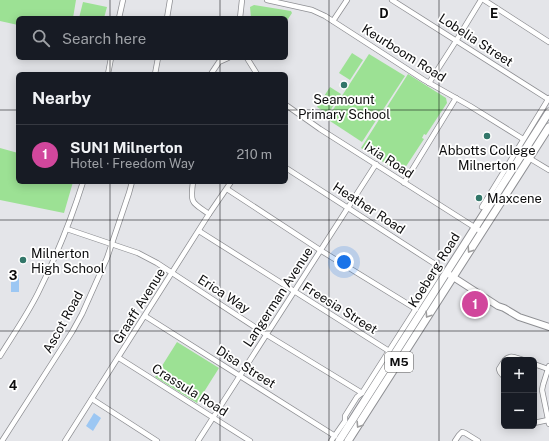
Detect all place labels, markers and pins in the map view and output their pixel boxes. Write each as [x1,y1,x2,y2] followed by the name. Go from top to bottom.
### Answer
[339,80,349,90] marker: Seamount Primary School
[298,92,390,122] place label: Seamount Primary School
[482,131,492,141] marker: Abbotts College Milnerton
[438,143,536,173] place label: Abbotts College Milnerton
[487,191,542,206] place label: Maxcene
[474,193,484,203] marker: Maxcene
[31,246,105,276] place label: Milnerton High School
[18,255,28,265] marker: Milnerton High School
[462,289,488,319] pin: 1

